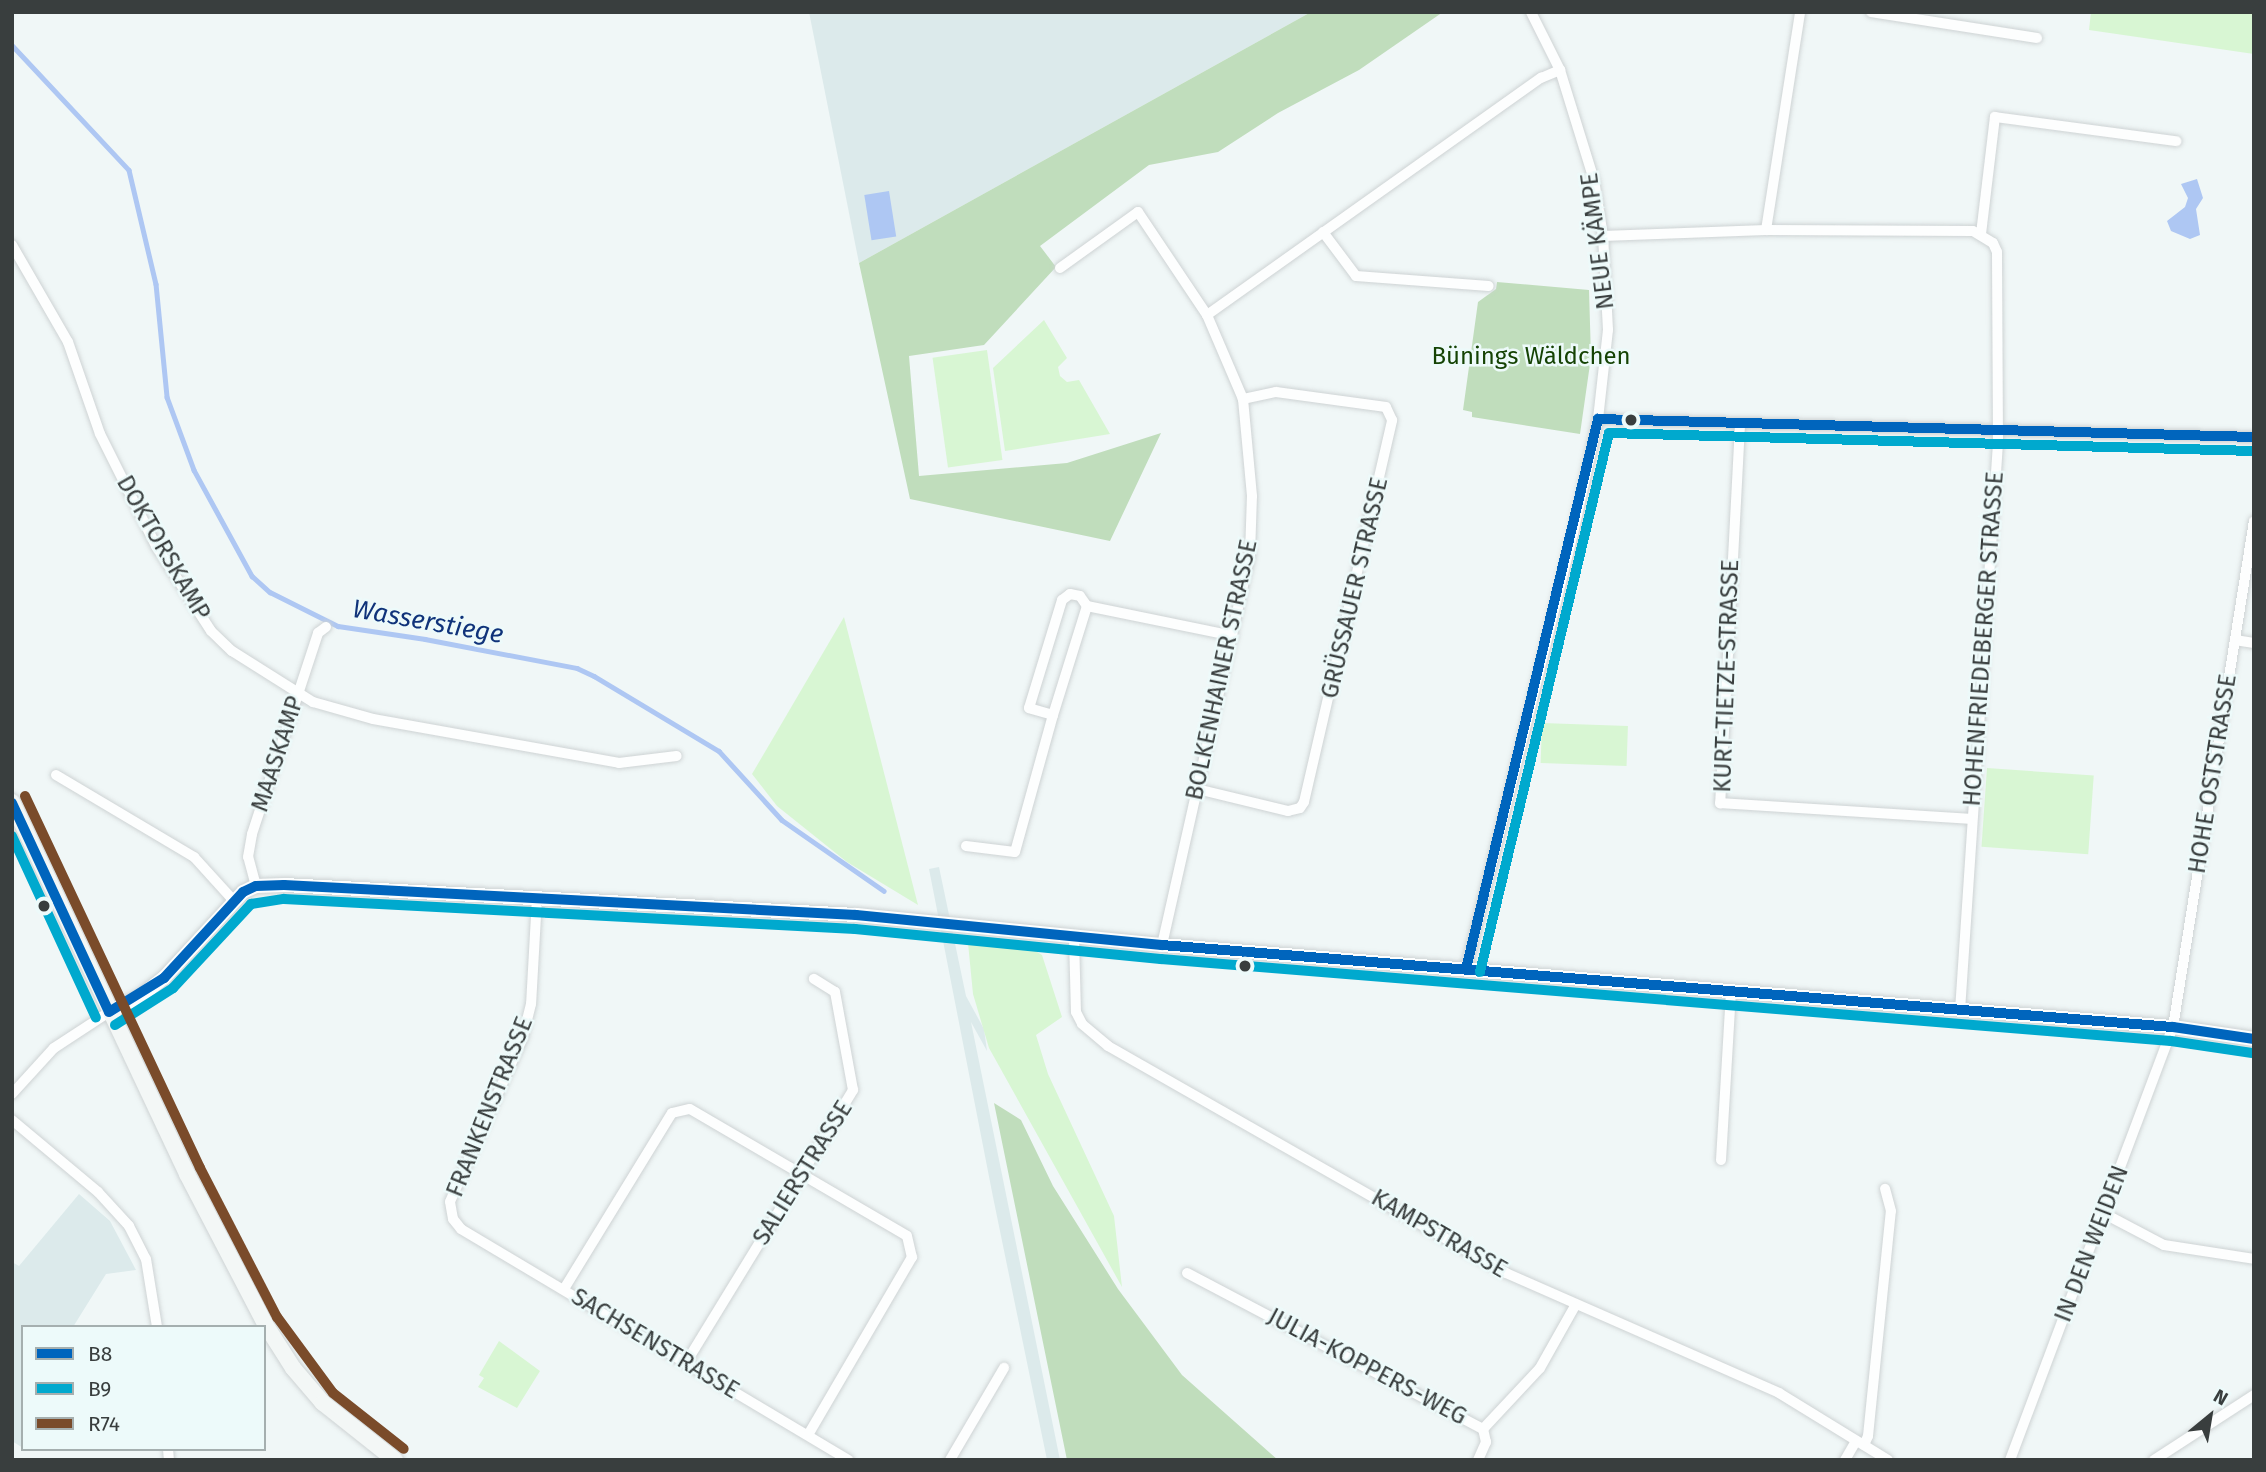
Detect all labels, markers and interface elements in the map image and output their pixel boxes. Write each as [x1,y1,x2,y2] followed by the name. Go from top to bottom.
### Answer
[1575,171,1621,311] street label: NEUE KÄMPE
[1431,343,1631,371] park label: Bünings Wäldchen
[1624,413,1638,427] unlabelled marker
[110,471,216,625] street label: DOKTORSKAMP
[1958,471,2010,807] street label: HOHENFRIEDEBERGER STRASSE
[1316,475,1394,701] street label: GRÜSSAUER STRASSE
[1180,537,1264,803] street label: BOLKENHAINER STRASSE
[1709,559,1745,793] street label: KURT-TIETZE-STRASSE
[350,593,506,651] water label: Wasserstiege
[2183,672,2243,876] street label: HOHE OSTSTRASSE
[246,693,310,815] street label: MAASKAMP
[37,899,51,913] unlabelled marker
[1238,959,1252,973] unlabelled marker
[441,1013,539,1201] street label: FRANKENSTRASSE
[747,1095,859,1251] street label: SALIERSTRASSE
[2049,1162,2135,1326] street label: IN DEN WEIDEN
[1366,1184,1512,1284] street label: KAMPSTRASSE
[566,1283,744,1405] street label: SACHSENSTRASSE
[1263,1302,1471,1432] street label: JULIA-KOPPERS-WEG
[21,1325,266,1451] legend
[88,1341,112,1367] text: B8
[88,1376,111,1402] text: B9
[2175,1381,2245,1451] north arrow
[2210,1384,2232,1410] text: N
[88,1411,120,1437] text: R74

